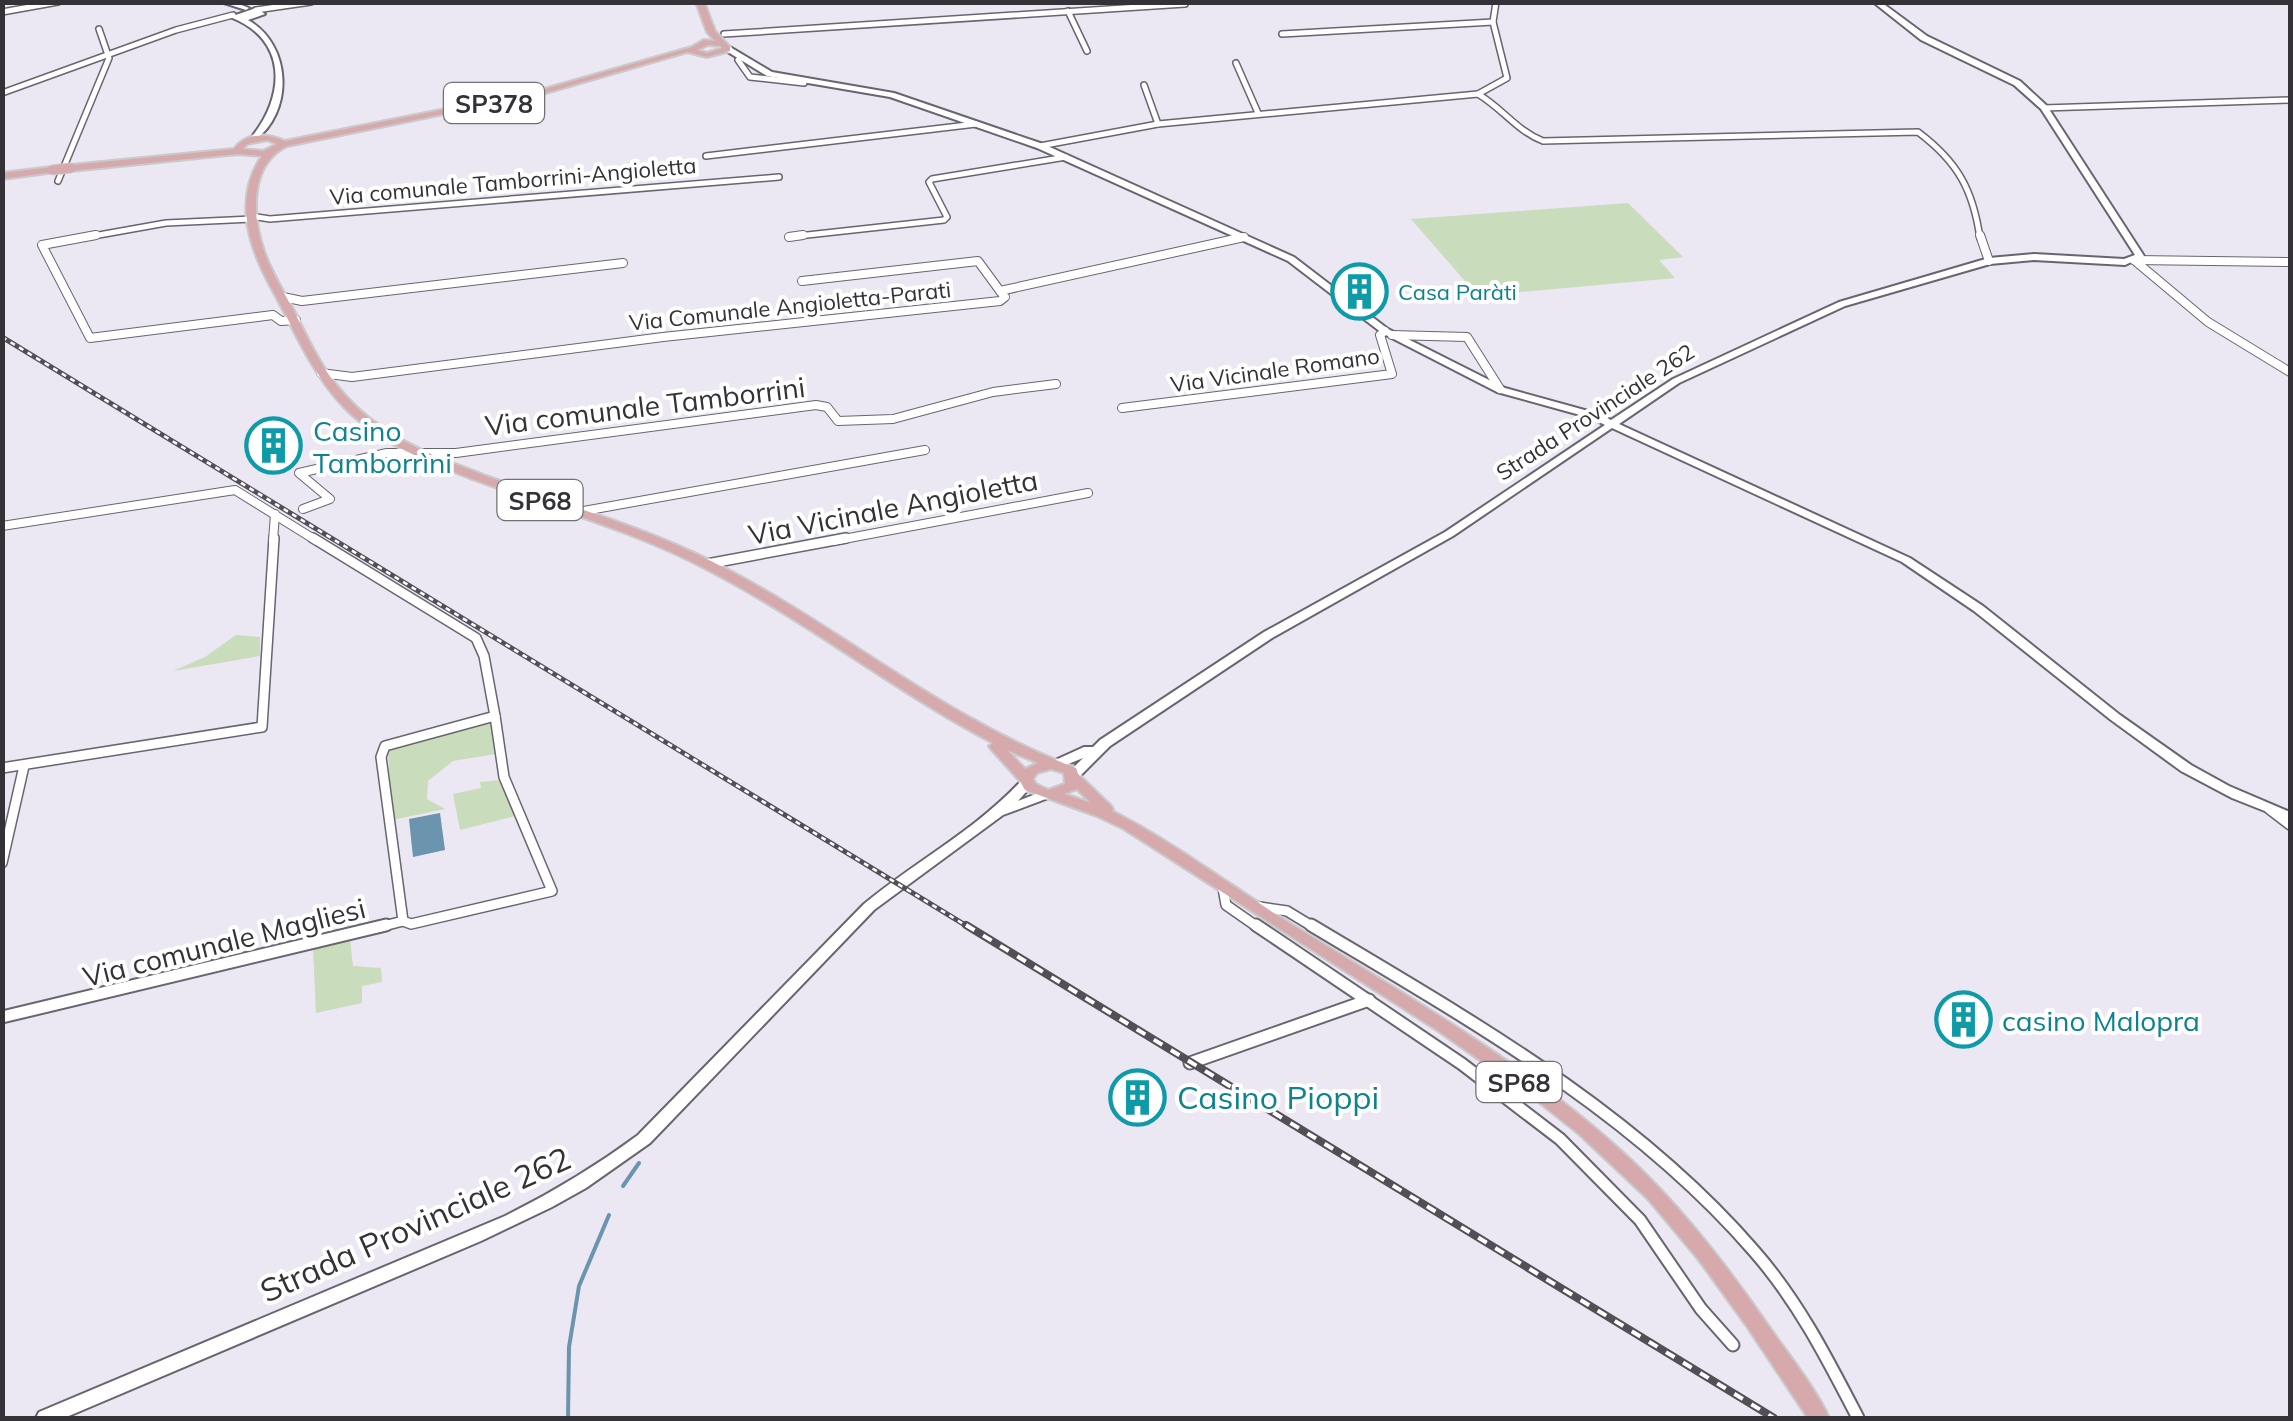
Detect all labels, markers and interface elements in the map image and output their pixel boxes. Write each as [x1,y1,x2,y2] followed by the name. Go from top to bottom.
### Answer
[444,83,544,123] road number: SP378
[329,151,697,211] street label: Via comunale Tamborrini-Angioletta
[1329,262,1389,322] building icon: Casa Paràti
[628,275,952,337] street label: Via Comunale Angioletta-Parati
[1398,278,1517,306] place label: Casa Paràti
[1491,337,1699,487] street label: Strada Provinciale 262
[1169,341,1381,399] street label: Via Vicinale Romano
[483,369,807,443] street label: Via comunale Tamborrini
[313,413,452,480] place label: Casino Tamborrìni
[244,416,304,476] building icon: Casino Tamborrìni
[745,462,1041,552] street label: Via Vicinale Angioletta
[498,480,582,520] road number: SP68
[79,890,369,994] street label: Via comunale Magliesi
[1933,990,1993,1050] building icon: casino Malopra
[2002,1003,2200,1038] place label: casino Malopra
[1476,1062,1562,1102] road number: SP68
[1108,1067,1168,1127] building icon: Casino Pioppi
[1177,1077,1379,1117] place label: Casino Pioppi
[254,1138,576,1310] street label: Strada Provinciale 262

